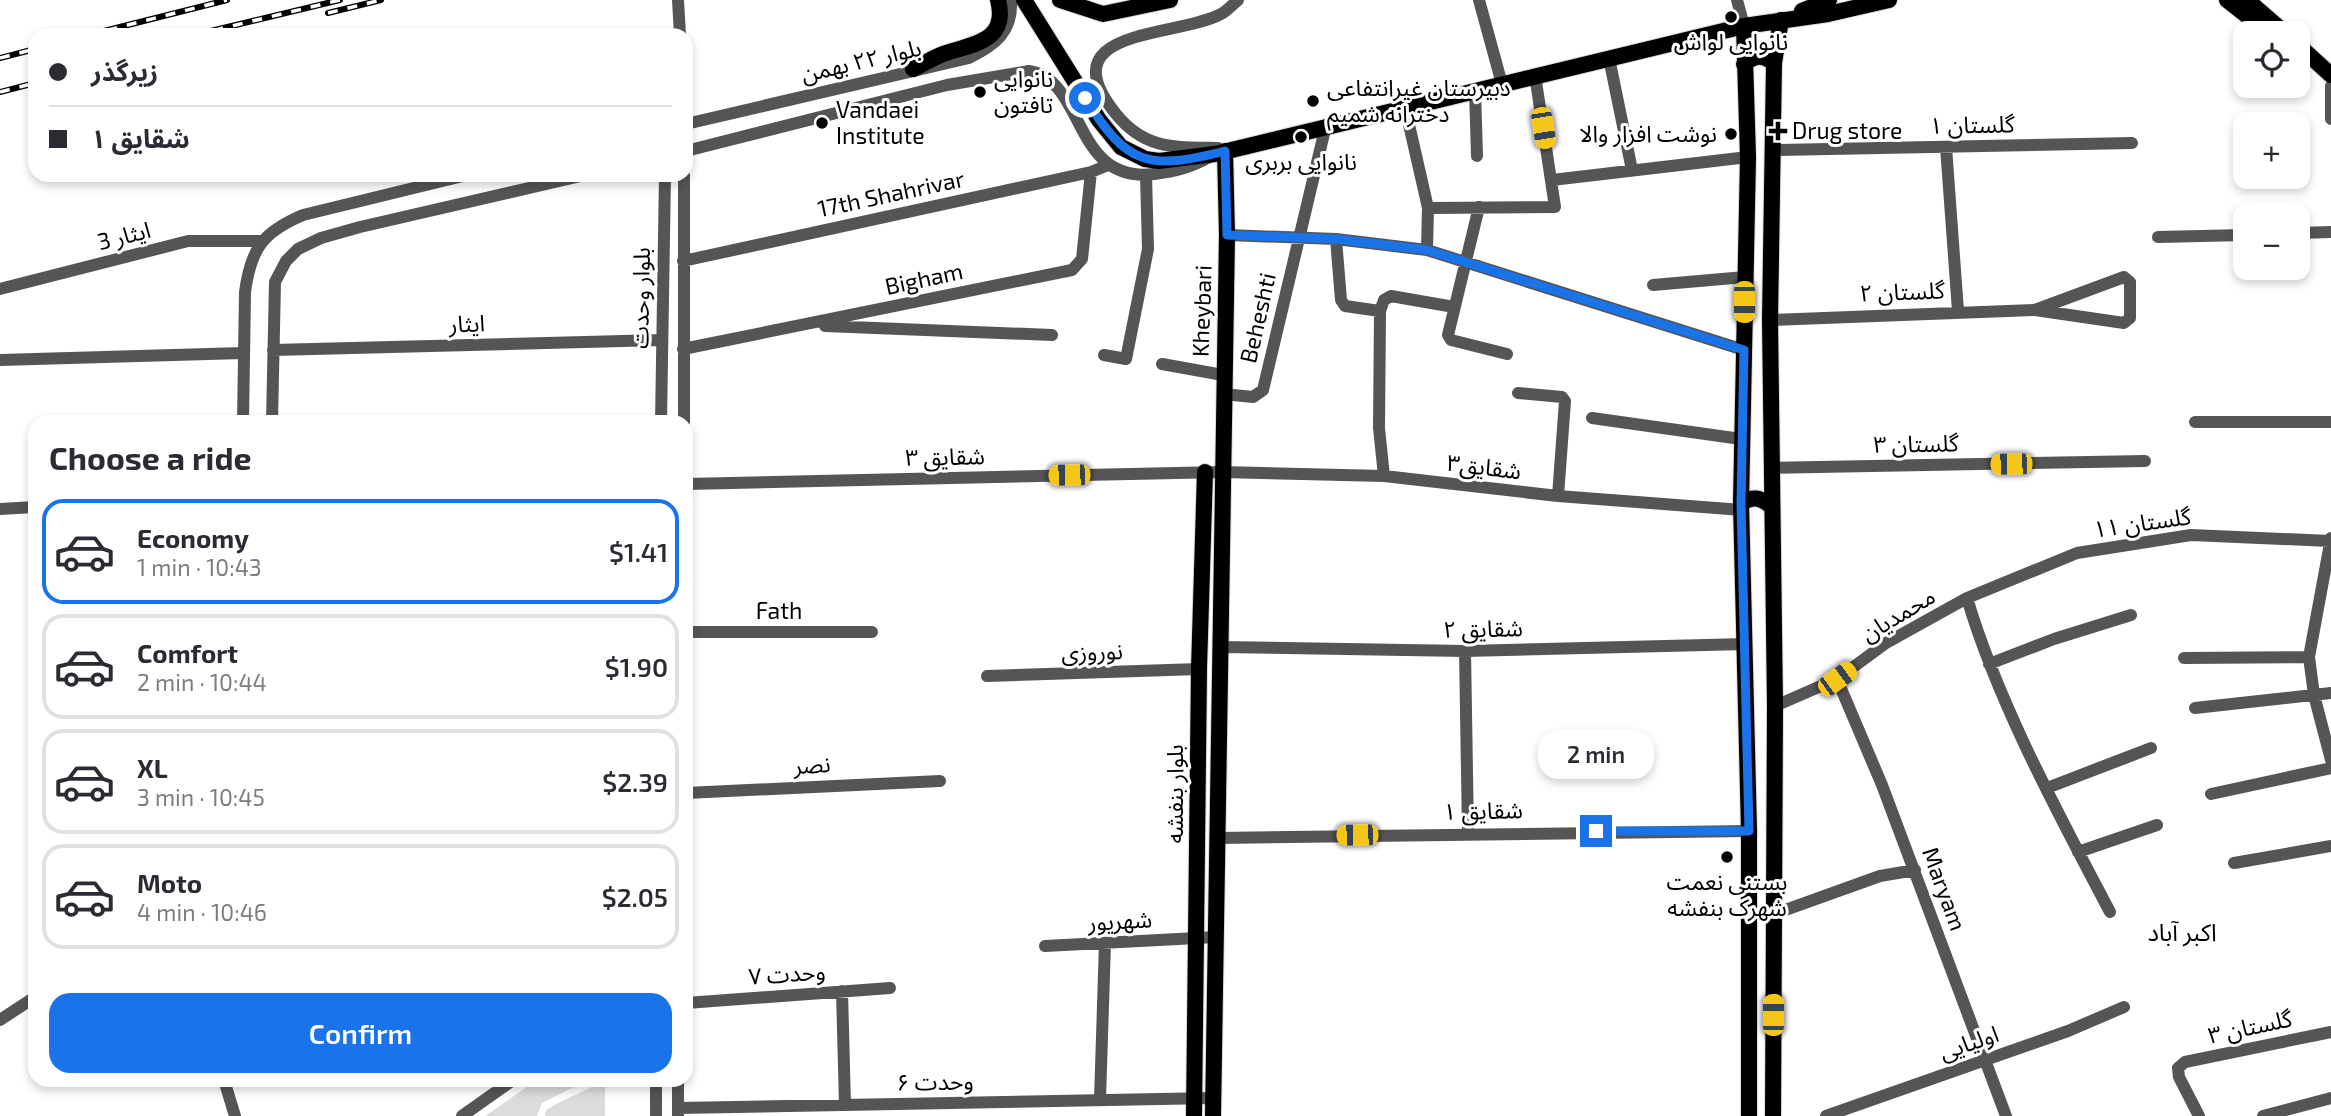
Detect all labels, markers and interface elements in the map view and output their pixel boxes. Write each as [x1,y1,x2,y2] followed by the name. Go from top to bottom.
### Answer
[1723,9,1739,25] marker: نانوایی لواش
[2233,21,2310,280] map controls
[2233,21,2310,98] button: locate
[1674,27,1788,56] place label: نانوایی لواش
[798,33,924,88] street label: بلوار ۲۲ بهمن
[91,55,158,86] text: زیرگذر
[994,64,1053,119] place label: نانوایی تافتون
[1327,73,1511,131] place label: دبیرستان غیرانتفاعی دخترانه شمیم
[1069,82,1101,114] route start
[972,84,988,100] marker: نانوایی تافتون
[1305,93,1321,109] marker: دبیرستان غیرانتفاعی دخترانه شمیم
[836,95,925,149] place label: Vandaei Institute
[1530,106,1557,150] car
[1929,109,2015,139] street label: گلستان ۱
[2233,112,2310,189] button: +
[814,115,830,131] marker: Vandaei Institute
[1792,116,1902,144] place label: Drug store
[1579,119,1717,148] place label: نوشت افزار والا
[91,122,190,153] text: شقایق ۱
[1770,123,1786,139] marker: Drug store
[1723,126,1739,142] marker: نوشت افزار والا
[1293,129,1309,145] marker: نانوایی بربری
[1245,147,1357,176] place label: نانوایی بربری
[815,164,967,222] street label: 17th Shahrivar
[2233,203,2310,280] button: −
[94,215,154,256] street label: ایثار 3
[625,247,656,349] street label: بلوار وحدت
[882,256,965,300] street label: Bigham
[1185,264,1217,357] street label: Kheybari
[1233,270,1281,366] street label: Beheshti
[1859,276,1946,306] street label: گلستان ۲
[1734,281,1755,323] car
[447,308,486,339] street label: ایثار
[1873,428,1959,458] street label: گلستان ۳
[49,438,252,476] text: Choose a ride
[905,441,985,472] street label: شقایق ۳
[1445,448,1523,485] street label: شقایق۳
[1990,453,2033,475] car
[1048,464,1091,486] car
[2091,501,2193,543] street label: گلستان ۱۱
[53,520,116,583] icon: car
[137,522,249,553] text: Economy
[609,536,668,567] text: $1.41
[137,553,262,581] text: 1 min · 10:43
[1855,581,1940,647] street label: محمدیان
[756,596,802,624] street label: Fath
[1443,613,1523,644] street label: شقایق ۲
[53,635,116,698] icon: car
[1061,636,1123,667] street label: نوروزی
[137,637,238,668] text: Comfort
[605,651,668,682] text: $1.90
[1814,658,1861,700] car
[137,668,267,696] text: 2 min · 10:44
[1538,730,1654,778] callout: 2 min
[1567,740,1625,768] text: 2 min
[1160,744,1189,844] street label: بلوار بنفشه
[792,749,831,780] street label: نصر
[53,750,116,813] icon: car
[137,752,168,783] text: XL
[602,766,668,797] text: $2.39
[137,783,265,811] text: 3 min · 10:45
[1443,795,1523,826] street label: شقایق ۱
[1580,815,1612,847] route end
[1336,824,1379,846] car
[1917,843,1973,934] street label: Maryam
[1719,849,1735,865] marker: بستنی نعمت شهرک بنفشه
[53,865,116,928] icon: car
[137,867,202,898] text: Moto
[1667,867,1787,922] place label: بستنی نعمت شهرک بنفشه
[602,881,668,912] text: $2.05
[137,898,267,926] text: 4 min · 10:46
[1086,904,1153,937] street label: شهریور
[2147,917,2217,947] district label: اکبر آباد
[747,956,826,991] street label: وحدت ۷
[49,993,672,1073] button: Confirm
[1763,994,1784,1036] car
[2205,1003,2295,1049] street label: گلستان ۳
[1935,1019,2002,1066] street label: اولیایی
[896,1066,974,1097] street label: وحدت ۶

